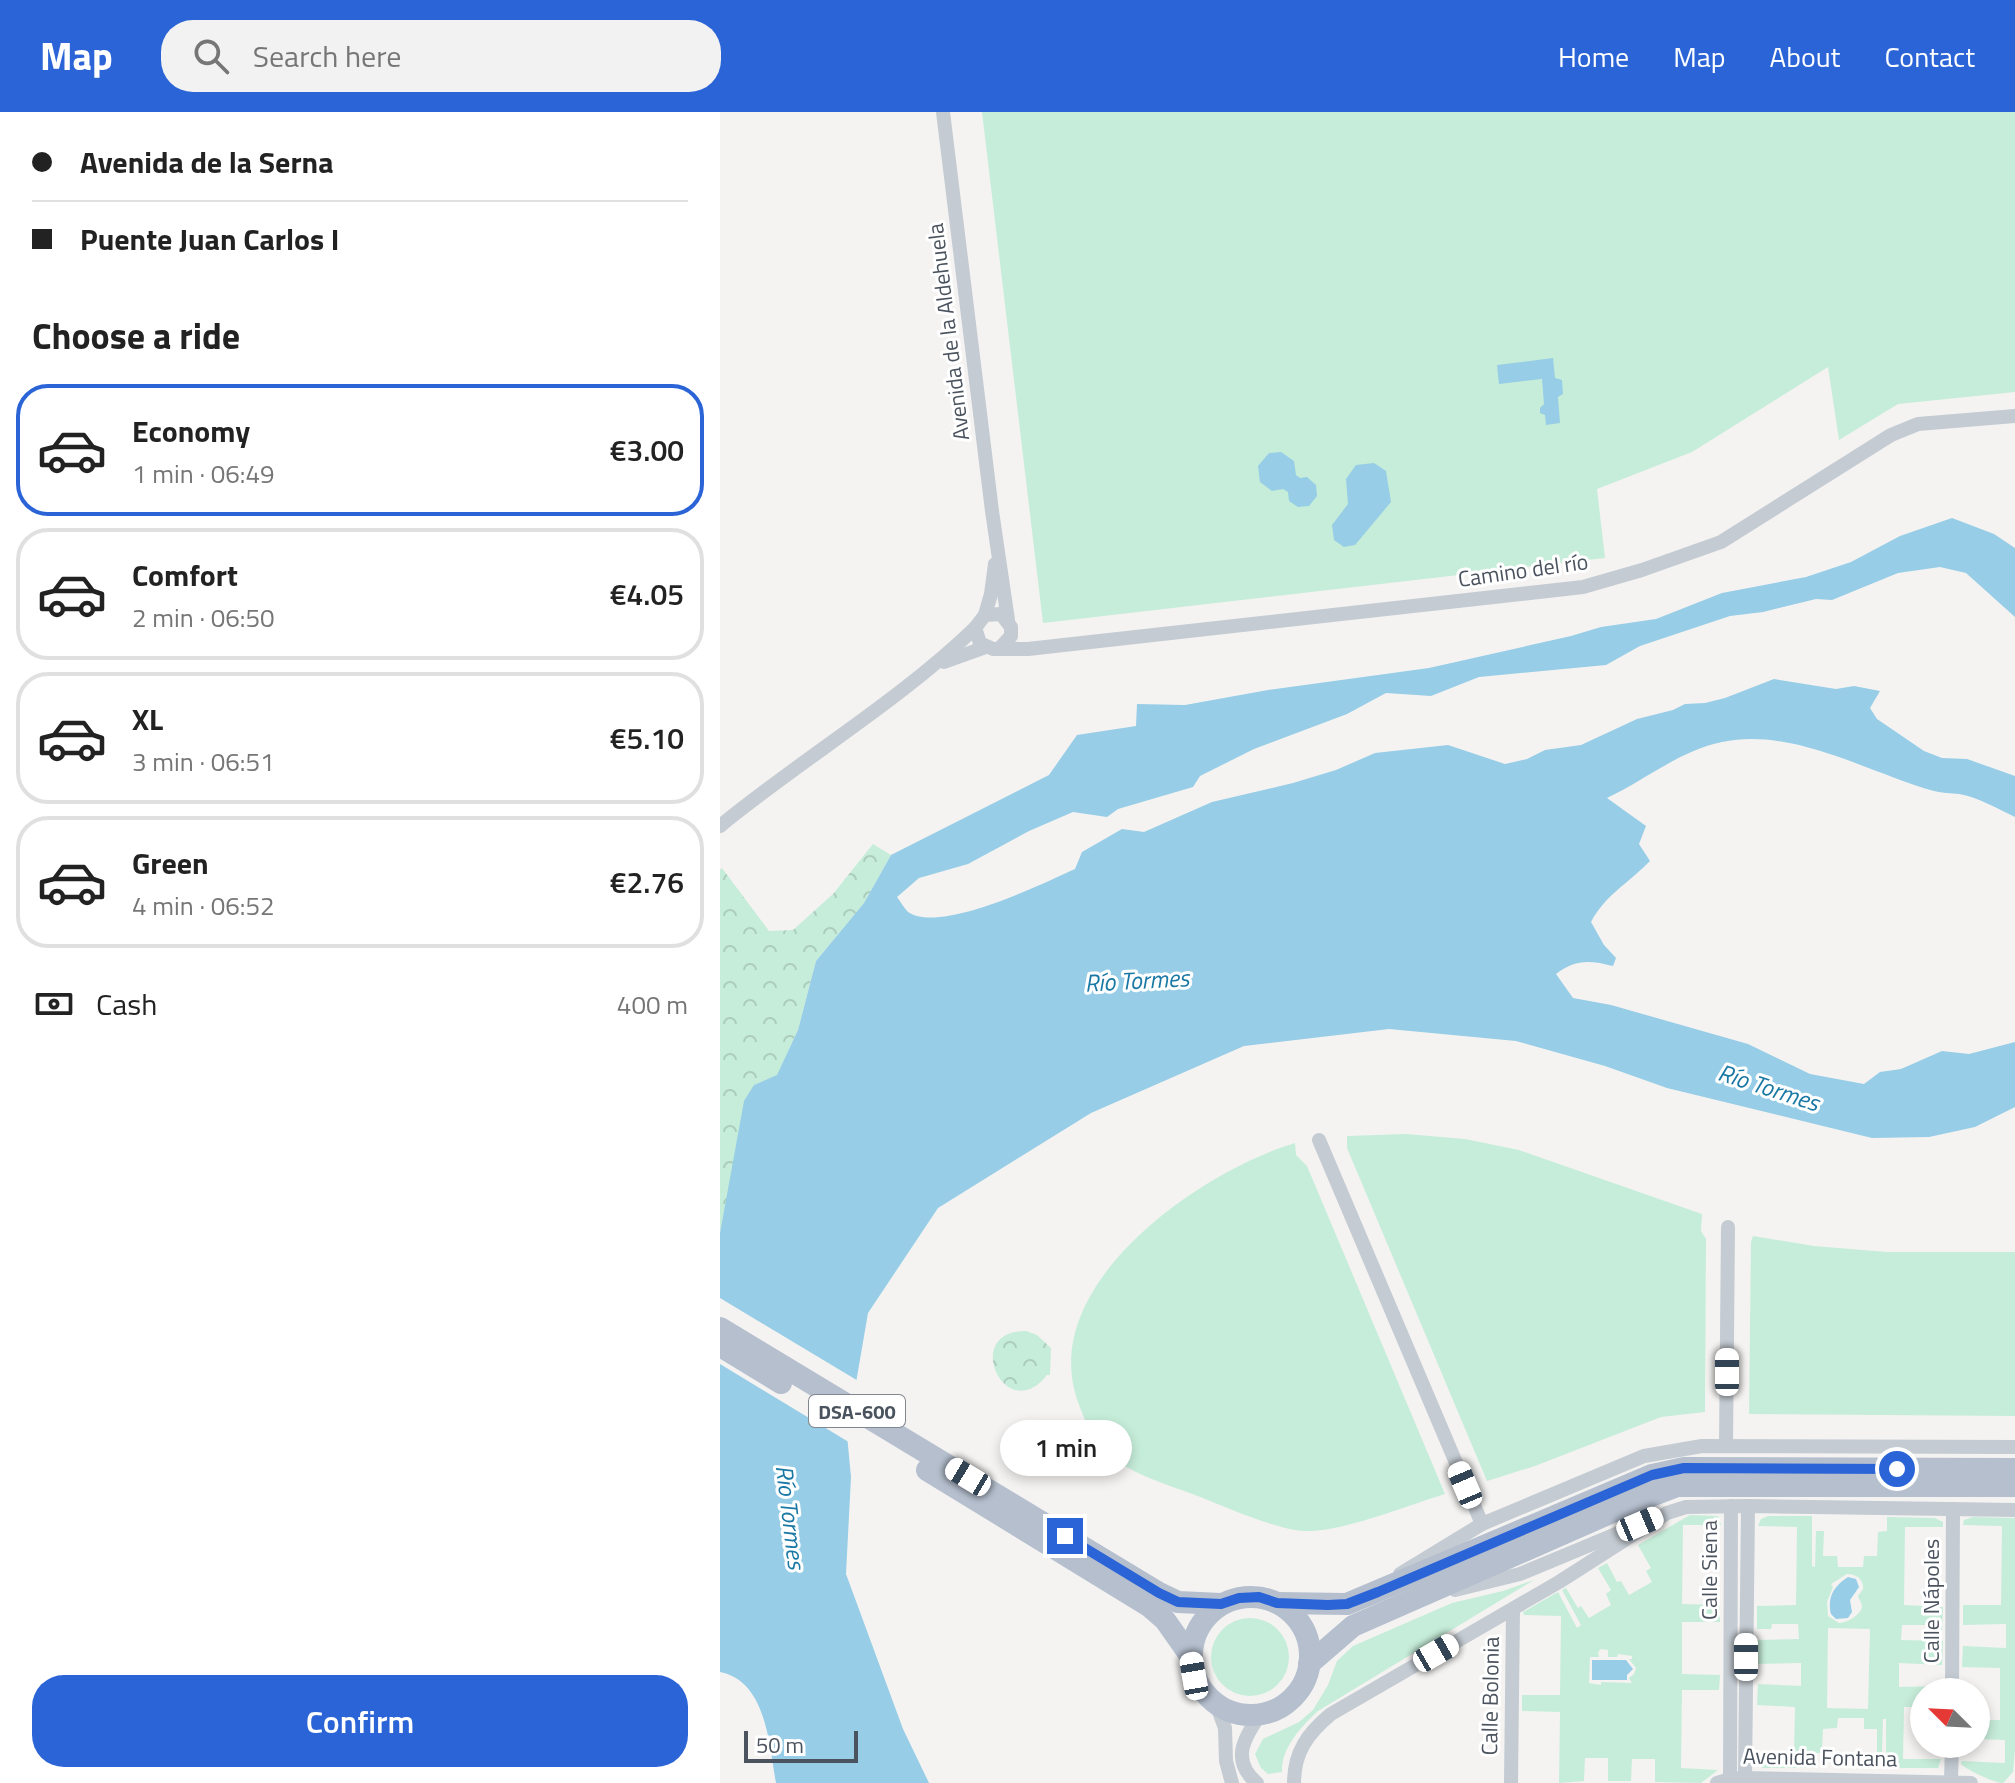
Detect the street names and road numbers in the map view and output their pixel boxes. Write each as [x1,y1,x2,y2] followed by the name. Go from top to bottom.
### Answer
[918,221,978,443] street label: Avenida de la Aldehuela
[1456,544,1590,596] street label: Camino del río
[809,1395,905,1427] road number: DSA-600
[1692,1520,1726,1620] street label: Calle Siena
[1914,1539,1948,1663] street label: Calle Nápoles
[1472,1636,1508,1756] street label: Calle Bolonia
[1742,1739,1898,1775] street label: Avenida Fontana

